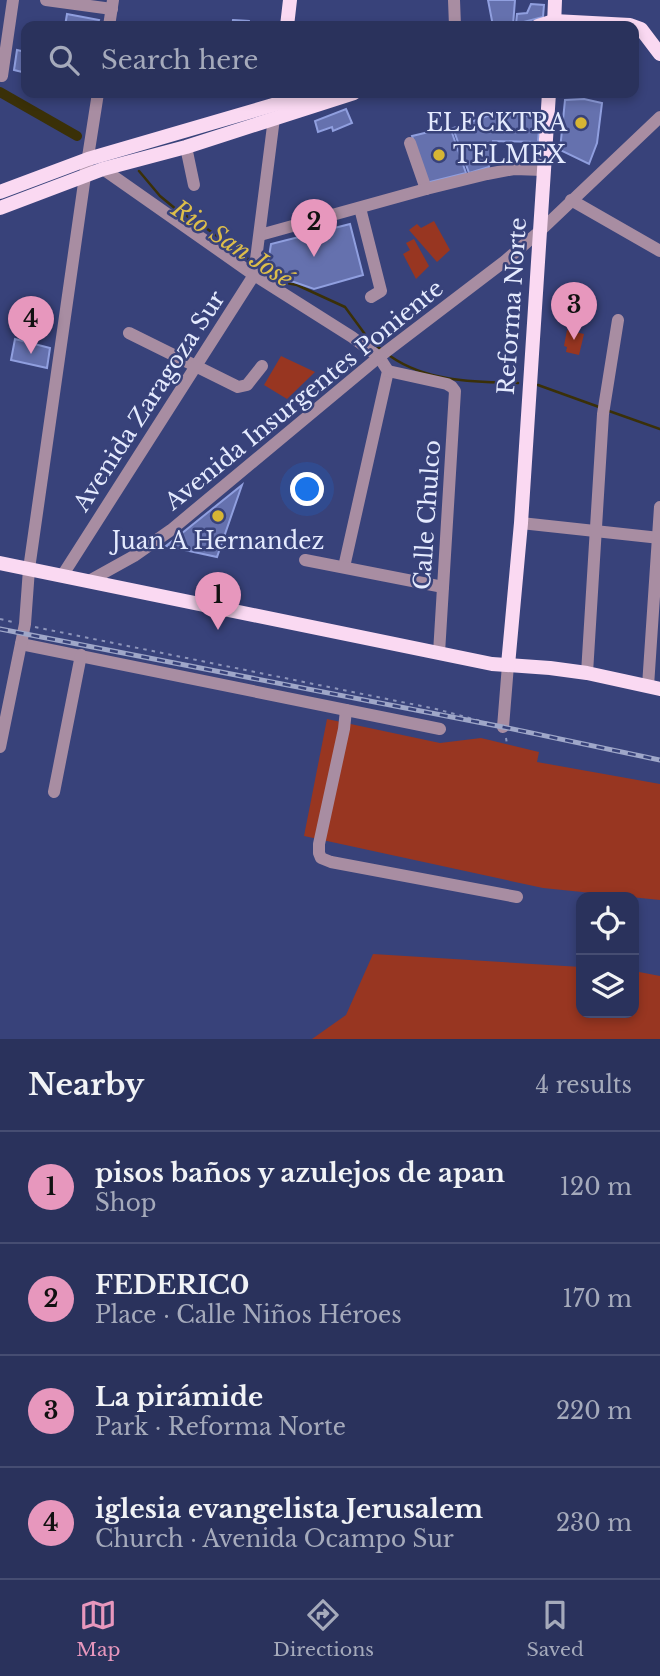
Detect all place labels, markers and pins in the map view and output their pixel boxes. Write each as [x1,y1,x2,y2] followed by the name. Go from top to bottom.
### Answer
[426,109,568,137] place label: ELECKTRA
[573,115,589,131] marker: ELECKTRA
[453,141,566,169] place label: TELMEX
[431,147,447,163] marker: TELMEX
[291,199,337,257] pin: 2
[551,282,597,340] pin: 3
[8,296,54,354] pin: 4
[210,508,226,524] marker: Juan A Hernandez
[109,527,324,555] place label: Juan A Hernandez
[195,572,241,630] pin: 1

